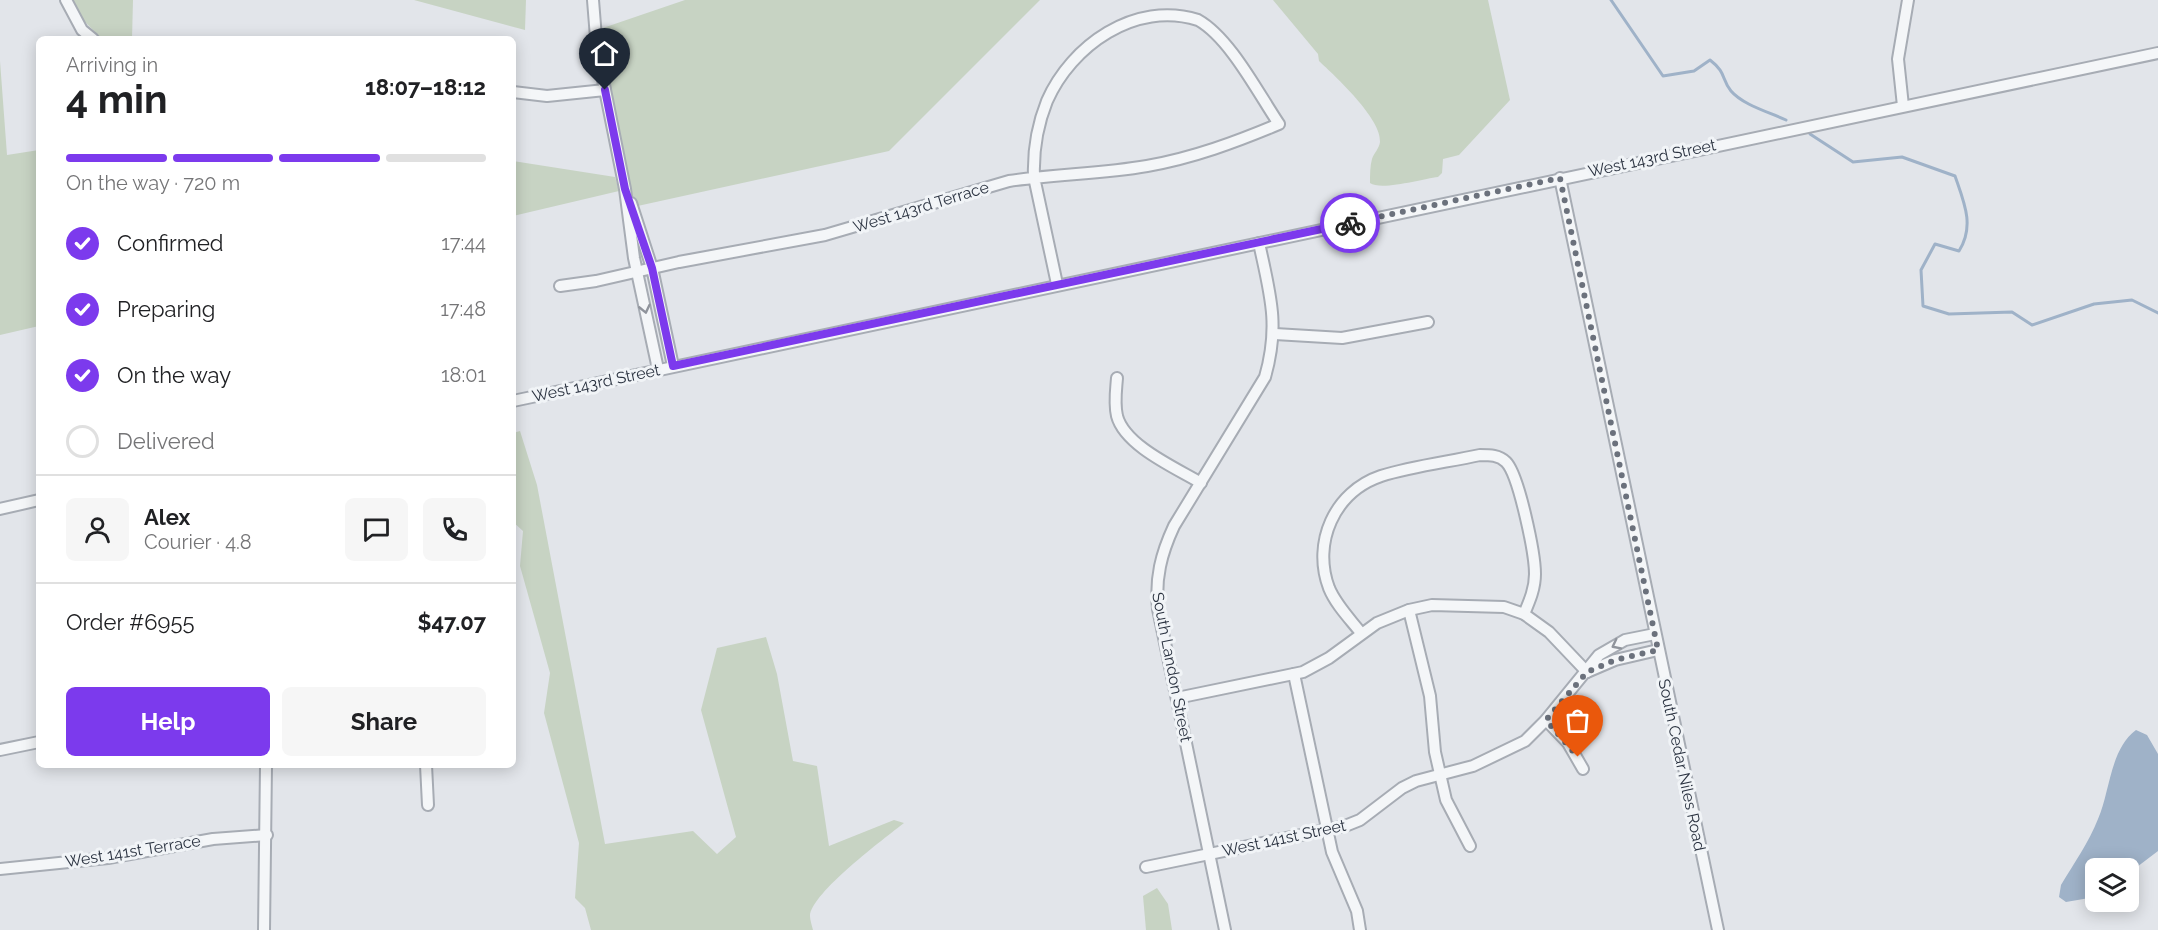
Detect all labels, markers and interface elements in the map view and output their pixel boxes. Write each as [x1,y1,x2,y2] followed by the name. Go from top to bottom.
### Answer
[579,28,630,90] pin
[588,37,621,70] icon: home
[66,53,158,77] text: Arriving in
[365,74,486,100] text: 18:07–18:12
[66,76,167,122] text: 4 min
[1586,135,1718,181] street label: West 143rd Street
[66,171,240,195] text: On the way · 720 m
[851,177,991,237] street label: West 143rd Terrace
[1320,193,1380,253] courier
[1334,207,1367,240] icon: bike
[66,227,99,260] icon: check
[117,230,224,256] text: Confirmed
[441,231,486,255] text: 17:44
[66,293,99,326] icon: check
[117,296,215,322] text: Preparing
[440,297,486,321] text: 17:48
[638,304,651,314] one-way arrow
[66,359,99,392] icon: check
[530,360,662,406] street label: West 143rd Street
[117,362,231,388] text: On the way
[441,363,486,387] text: 18:01
[117,428,215,454] text: Delivered
[66,498,129,561] button: person
[345,498,408,561] button: chat
[423,498,486,561] button: phone
[144,504,190,530] text: Alex
[144,530,252,554] text: Courier · 4.8
[1148,591,1196,744] street label: South Landon Street
[66,609,194,635] text: Order #6955
[418,609,486,635] text: $47.07
[1611,638,1622,650] one-way arrow
[1654,677,1710,853] street label: South Cedar Niles Road
[66,687,270,756] button: Help
[282,687,486,756] button: Share
[1552,695,1603,757] pin
[1561,704,1594,737] icon: bag
[1220,815,1348,860] street label: West 141st Street
[64,831,202,871] street label: West 141st Terrace
[2085,858,2139,912] map controls
[2085,858,2139,912] button: layers

